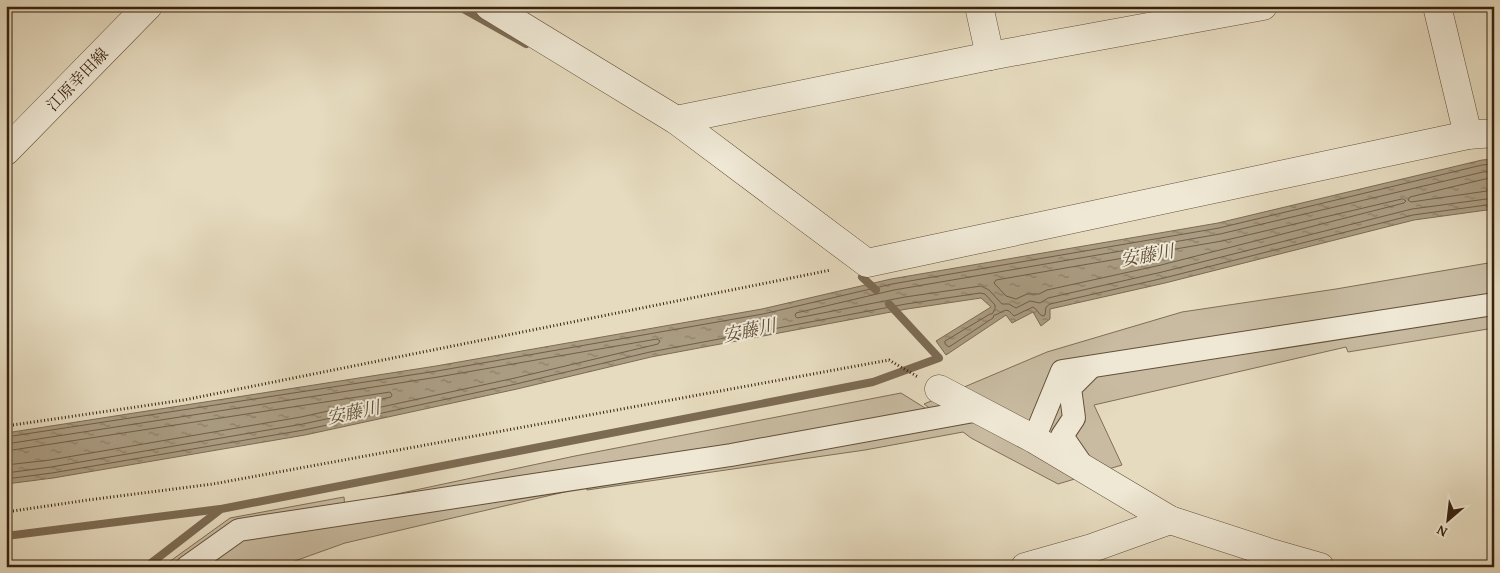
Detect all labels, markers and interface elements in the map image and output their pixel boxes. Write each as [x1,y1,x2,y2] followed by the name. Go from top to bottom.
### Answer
[41,42,113,116] street label: 江原幸田線
[1118,237,1178,273] water label: 安藤川
[720,311,780,349] water label: 安藤川
[324,393,384,431] water label: 安藤川
[1422,496,1472,546] north arrow
[1433,520,1451,543] text: N

